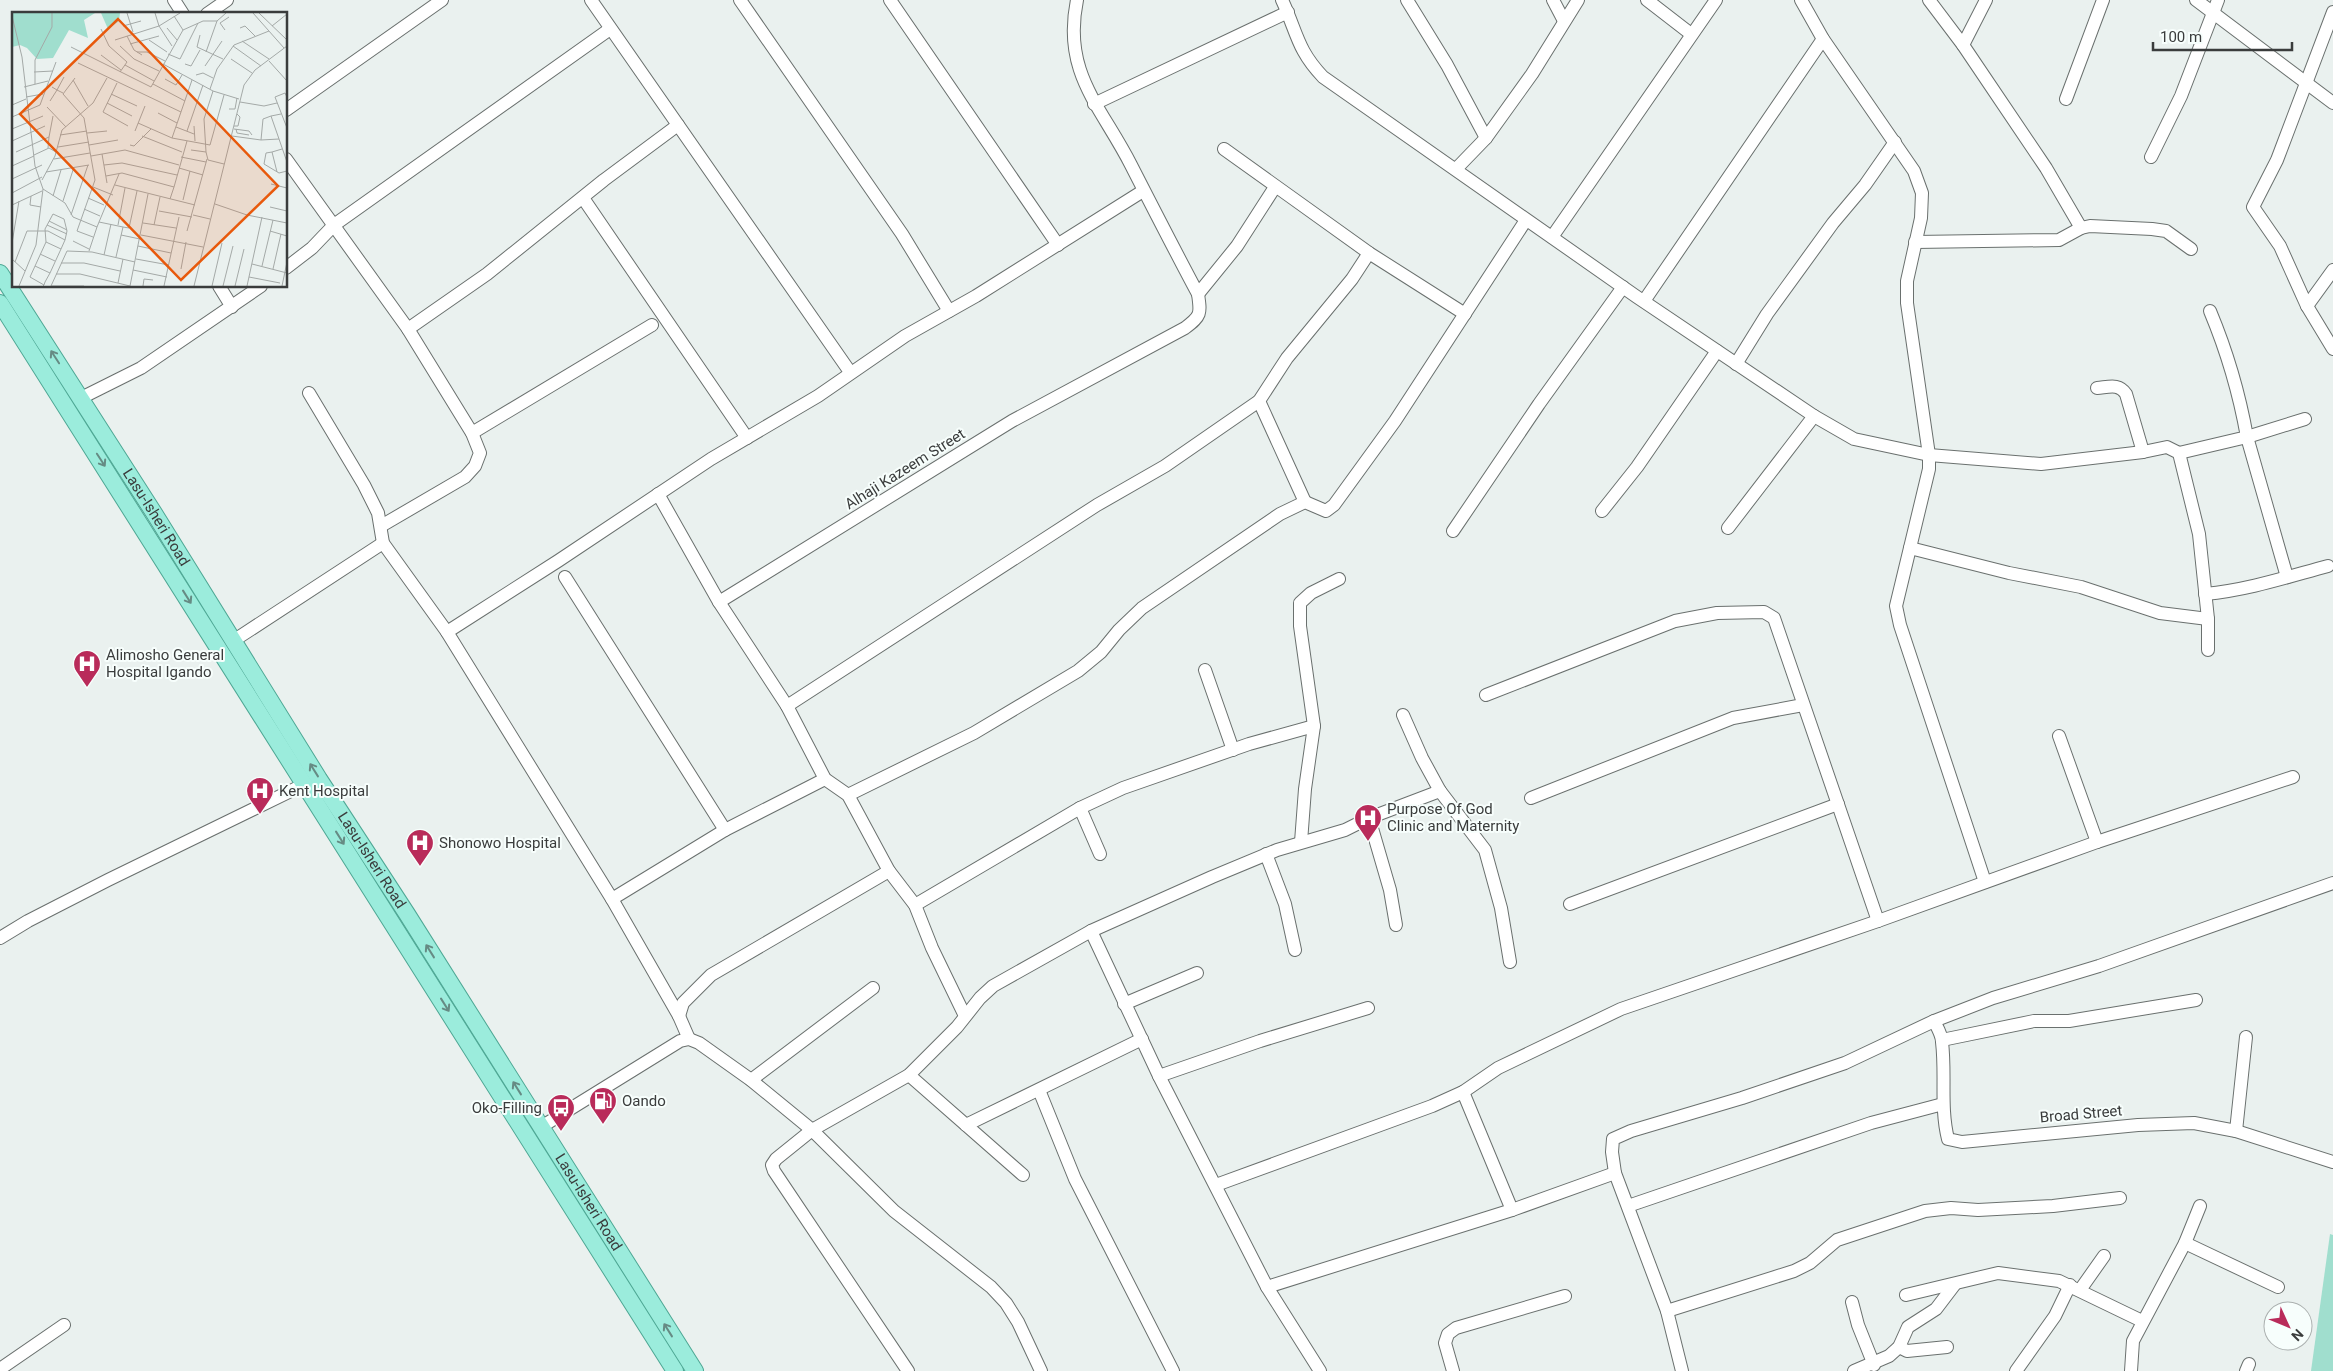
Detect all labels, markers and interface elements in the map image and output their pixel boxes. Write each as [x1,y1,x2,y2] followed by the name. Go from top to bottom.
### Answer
[12,12,288,288] inset map
[2153,20,2292,52] scale bar
[2160,28,2202,46] text: 100 m
[49,350,60,364] one-way arrow
[842,425,968,513] street label: Alhaji Kazeem Street
[95,453,106,467] one-way arrow
[119,465,194,569] street label: Lasu-Isheri Road
[183,590,193,604] one-way arrow
[106,646,224,681] place label: Alimosho General Hospital Igando
[72,649,102,688] hospital icon: Alimosho General Hospital Igando
[308,764,318,778] one-way arrow
[245,776,275,815] hospital icon: Kent Hospital
[279,782,369,800] place label: Kent Hospital
[1387,800,1519,835] place label: Purpose Of God Clinic and Maternity
[1353,803,1383,842] hospital icon: Purpose Of God Clinic and Maternity
[334,809,410,912] street label: Lasu-Isheri Road
[405,828,435,867] hospital icon: Shonowo Hospital
[335,831,345,845] one-way arrow
[439,834,561,852] place label: Shonowo Hospital
[425,944,436,958] one-way arrow
[440,998,450,1012] one-way arrow
[511,1082,521,1096] one-way arrow
[588,1086,618,1125] fuel station icon: Oando
[622,1092,666,1110] place label: Oando
[546,1093,576,1132] bus stop icon: Oko-Filling
[472,1099,542,1117] place label: Oko-Filling
[2039,1101,2123,1127] street label: Broad Street
[551,1150,626,1254] street label: Lasu-Isheri Road
[2263,1301,2313,1351] north arrow
[663,1323,673,1337] one-way arrow
[2288,1326,2307,1344] text: N

